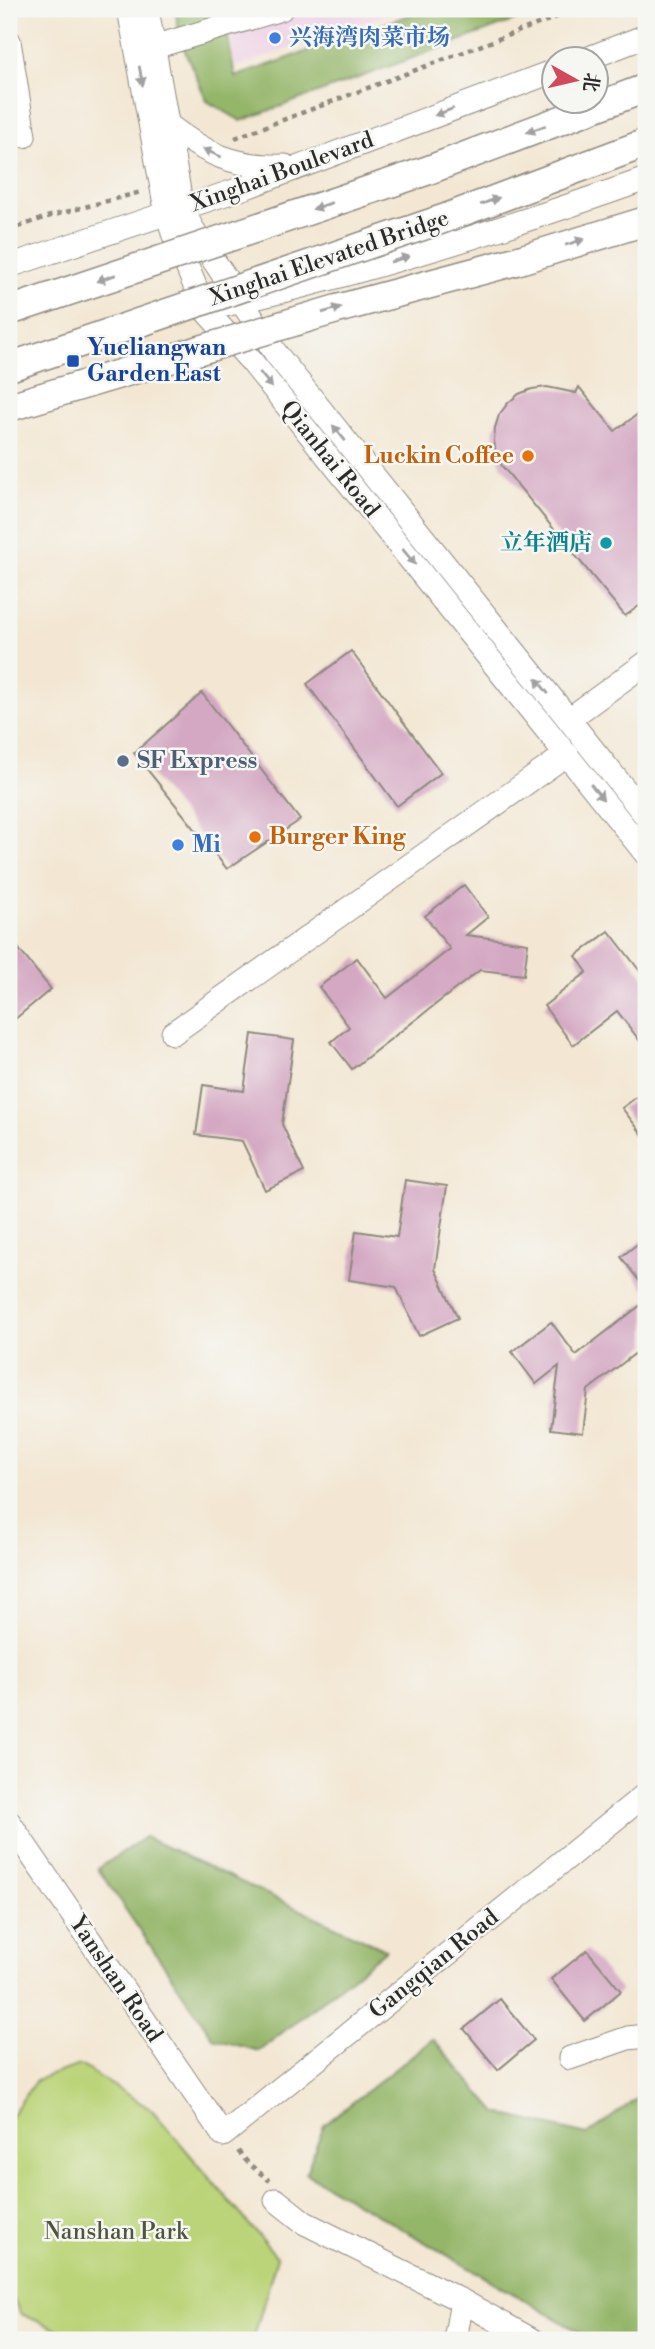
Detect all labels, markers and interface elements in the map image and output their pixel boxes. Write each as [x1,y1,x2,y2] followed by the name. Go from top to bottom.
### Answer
[289,24,450,52] place label: 兴海湾肉菜市场
[267,30,283,46] marker: 兴海湾肉菜市场
[540,46,610,116] north arrow
[136,65,147,87] one-way arrow
[578,71,604,93] text: 北
[433,107,454,118] one-way arrow
[526,124,547,135] one-way arrow
[186,126,377,218] street label: Xinghai Boulevard
[201,147,222,158] one-way arrow
[480,196,501,207] one-way arrow
[312,201,333,212] one-way arrow
[205,204,452,312] street label: Xinghai Elevated Bridge
[565,237,586,247] one-way arrow
[390,254,411,264] one-way arrow
[96,273,117,284] one-way arrow
[322,305,343,315] one-way arrow
[87,334,226,388] place label: Yueliangwan Garden East
[65,353,81,369] marker: Yueliangwan Garden East
[259,370,274,388] one-way arrow
[274,395,386,523] street label: Qianhai Road
[331,424,346,442] one-way arrow
[364,442,514,470] place label: Luckin Coffee
[520,448,536,464] marker: Luckin Coffee
[500,529,592,557] place label: 立年酒店
[598,535,614,551] marker: 立年酒店
[401,548,416,566] one-way arrow
[535,678,550,696] one-way arrow
[137,747,257,775] place label: SF Express
[115,753,131,769] marker: SF Express
[589,784,604,801] one-way arrow
[269,823,407,851] place label: Burger King
[247,829,263,845] marker: Burger King
[192,831,221,859] place label: Mi
[170,837,186,853] marker: Mi
[364,1903,504,2025] street label: Gangqian Road
[63,1910,169,2048] street label: Yanshan Road
[44,2218,189,2246] park label: Nanshan Park

